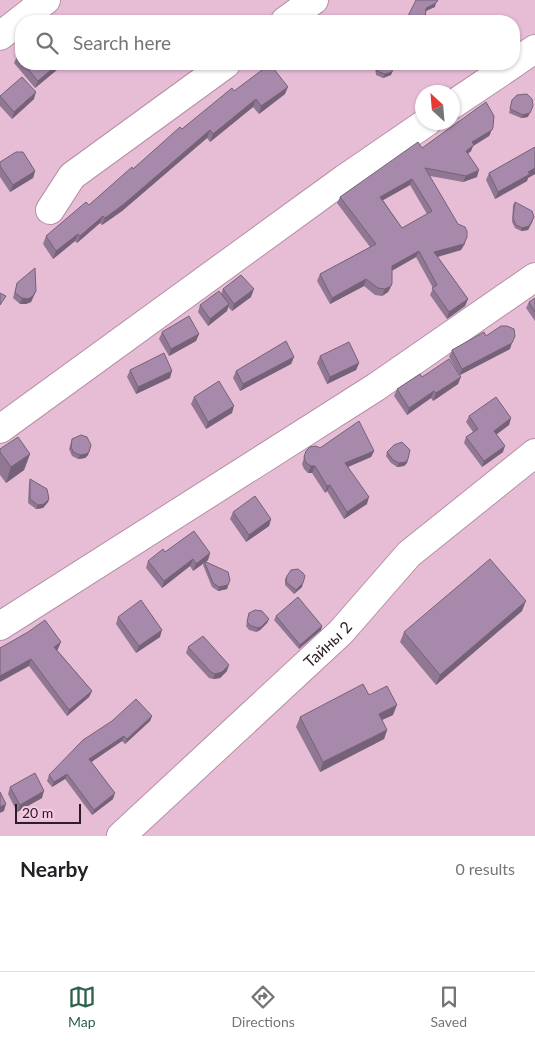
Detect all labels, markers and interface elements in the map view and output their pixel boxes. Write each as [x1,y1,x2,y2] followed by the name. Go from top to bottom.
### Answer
[15,15,520,70] search box
[33,29,61,57] icon: search
[73,31,171,54] text: Search here
[415,85,460,130] north arrow
[299,617,355,671] street label: Тайны 2
[15,801,81,824] scale bar
[22,804,53,821] text: 20 m
[20,856,88,881] text: Nearby
[455,859,515,878] text: 0 results
[68,983,96,1030] tab: Map
[232,983,295,1030] tab: Directions
[431,983,467,1030] tab: Saved

